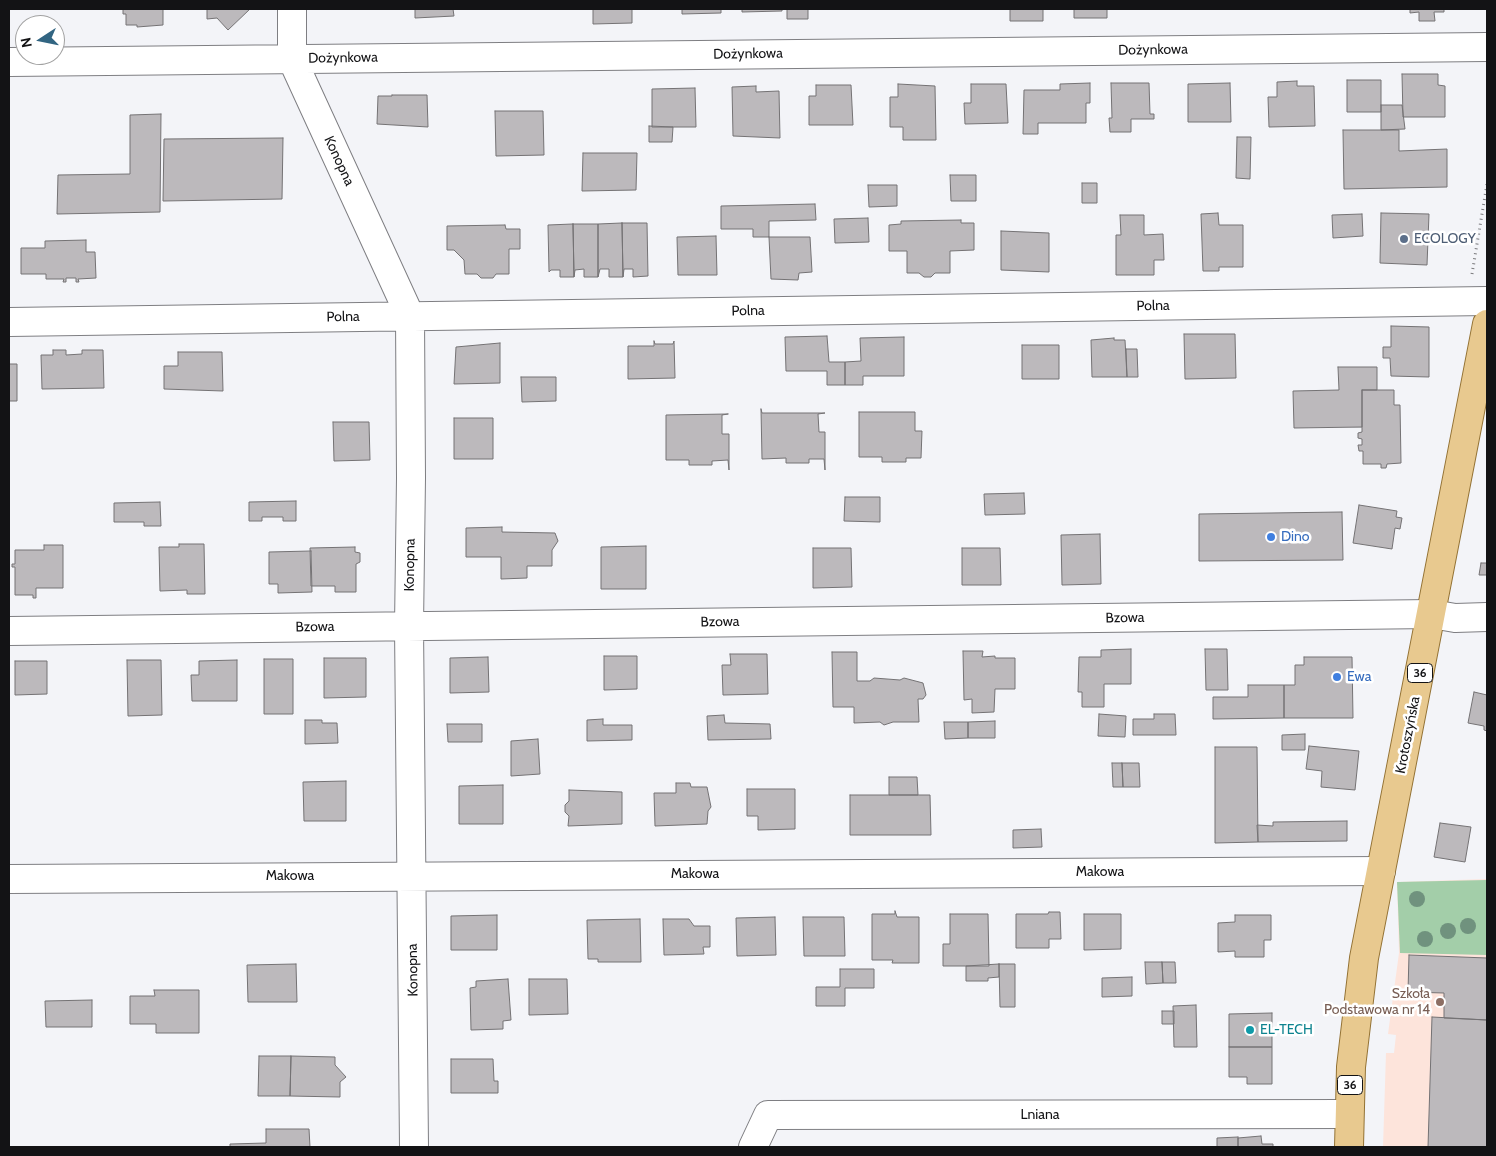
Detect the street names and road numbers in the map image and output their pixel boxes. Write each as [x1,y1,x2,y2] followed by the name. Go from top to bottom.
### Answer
[1118,41,1188,59] street label: Dożynkowa
[713,45,783,63] street label: Dożynkowa
[308,49,378,67] street label: Dożynkowa
[320,133,358,189] street label: Konopna
[1136,297,1170,315] street label: Polna
[731,302,765,320] street label: Polna
[326,308,360,326] street label: Polna
[401,538,419,592] street label: Konopna
[1105,609,1145,627] street label: Bzowa
[700,613,740,631] street label: Bzowa
[295,618,335,636] street label: Bzowa
[1408,664,1432,682] road number: 36
[1392,695,1424,775] street label: Krotoszyńska
[1076,864,1124,880] street label: Makowa
[671,866,719,882] street label: Makowa
[266,868,314,884] street label: Makowa
[404,943,422,997] street label: Konopna
[1338,1076,1362,1094] road number: 36
[1020,1107,1060,1123] street label: Lniana

